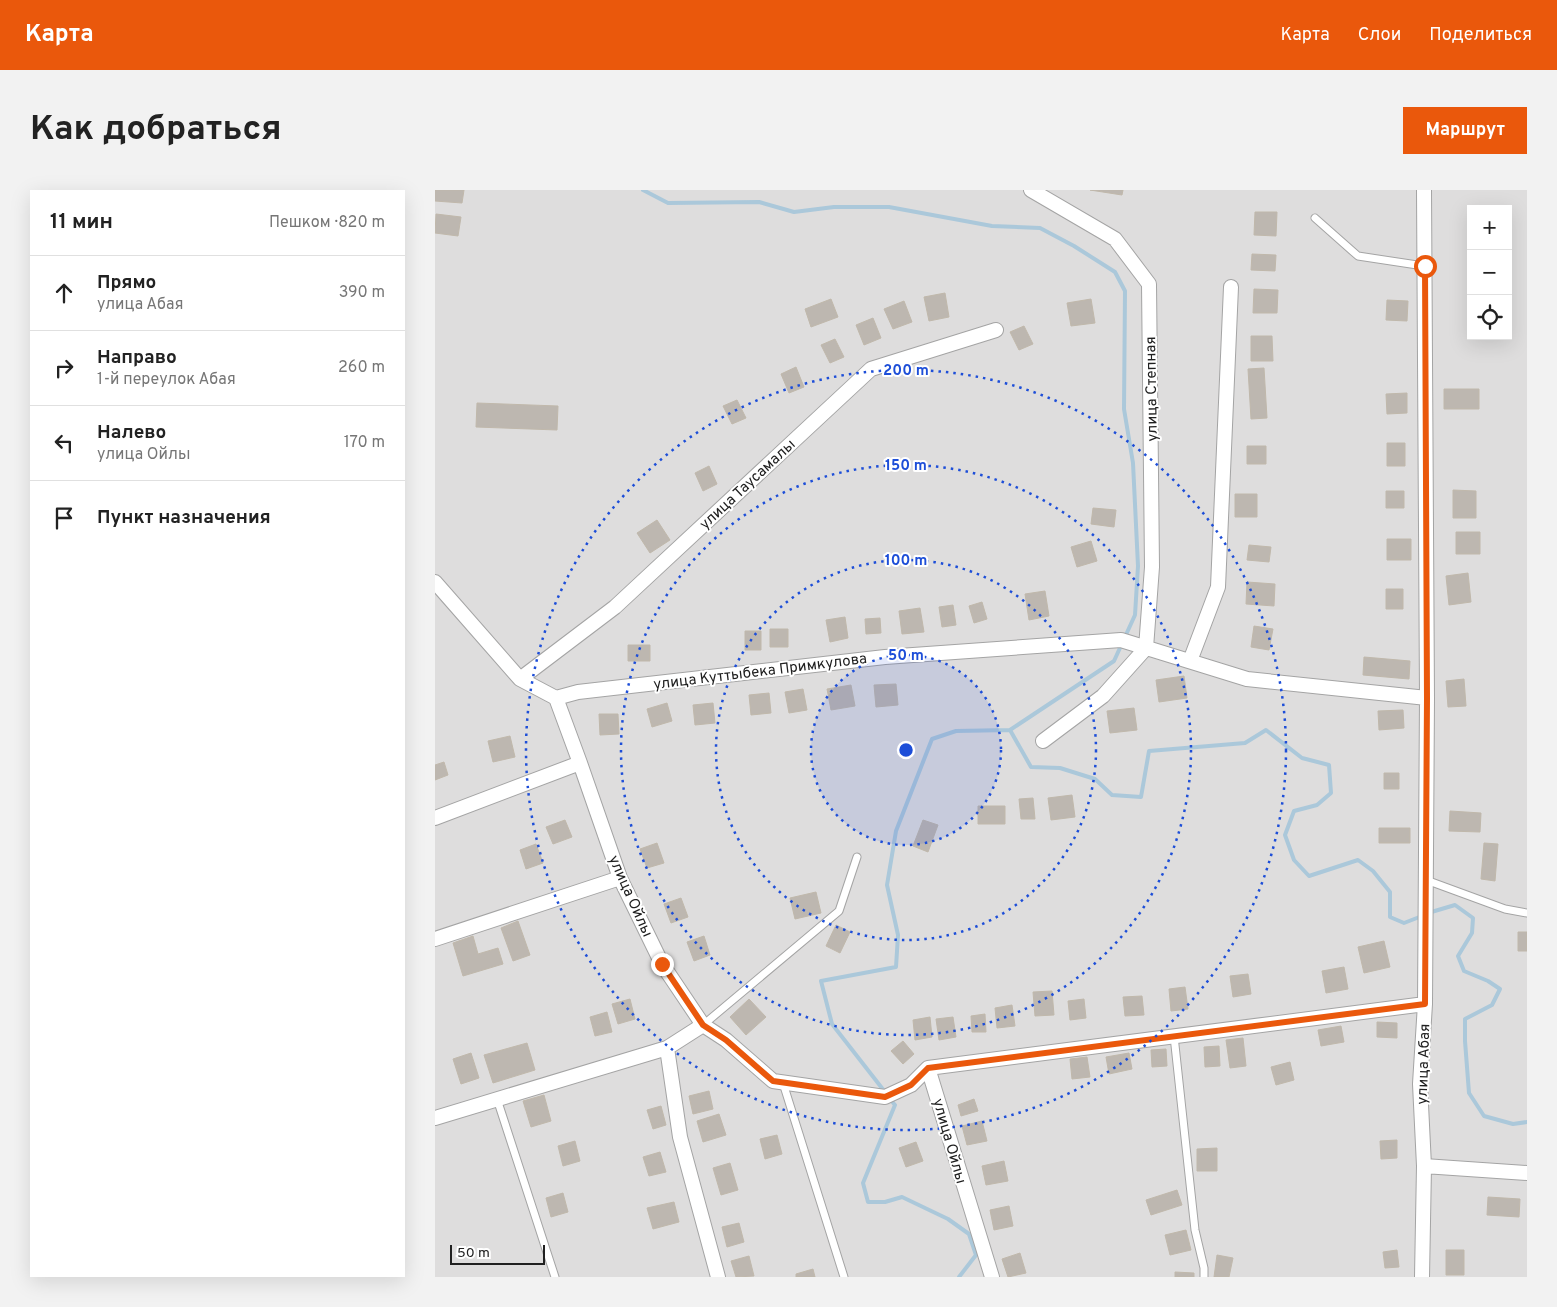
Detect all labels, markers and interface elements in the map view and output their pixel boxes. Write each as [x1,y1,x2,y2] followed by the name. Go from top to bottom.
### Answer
[25,20,94,50] text: Карта
[1280,24,1330,47] text: Карта
[1358,24,1401,47] text: Слои
[1429,24,1532,47] text: Поделиться
[1403,107,1527,154] button: Маршрут
[30,108,282,152] text: Как добраться
[1467,205,1512,340] map controls
[1467,205,1512,250] button: +
[50,209,113,236] text: 11 мин
[269,213,385,233] text: Пешком · 820 m
[1467,250,1512,295] button: −
[1414,255,1437,278] route start
[97,271,156,295] text: Прямо
[50,279,78,307] icon: ahead
[339,283,385,303] text: 390 m
[97,295,183,315] text: улица Абая
[1467,295,1512,340] button: locate
[1142,336,1163,442] street label: улица Степная
[97,346,177,370] text: Направо
[50,354,78,382] icon: right
[338,358,385,378] text: 260 m
[883,362,929,381] text: 200 m
[97,370,236,390] text: 1-й переулок Абая
[97,421,166,445] text: Налево
[50,429,78,457] icon: left
[344,433,385,453] text: 170 m
[696,436,800,534] street label: улица Таусамалы
[97,445,190,465] text: улица Ойлы
[885,457,927,476] text: 150 m
[50,504,78,532] icon: arrive
[97,506,271,530] text: Пункт назначения
[885,552,927,571] text: 100 m
[888,647,924,666] text: 50 m
[652,650,868,695] street label: улица Куттыбека Примкулова
[897,741,915,759] centre of rings
[603,853,656,940] street label: улица Ойлы
[651,953,674,976] route end
[1414,1023,1435,1105] street label: улица Абая
[927,1097,970,1186] street label: улица Ойлы
[450,1242,545,1265] scale bar
[457,1245,490,1262] text: 50 m

